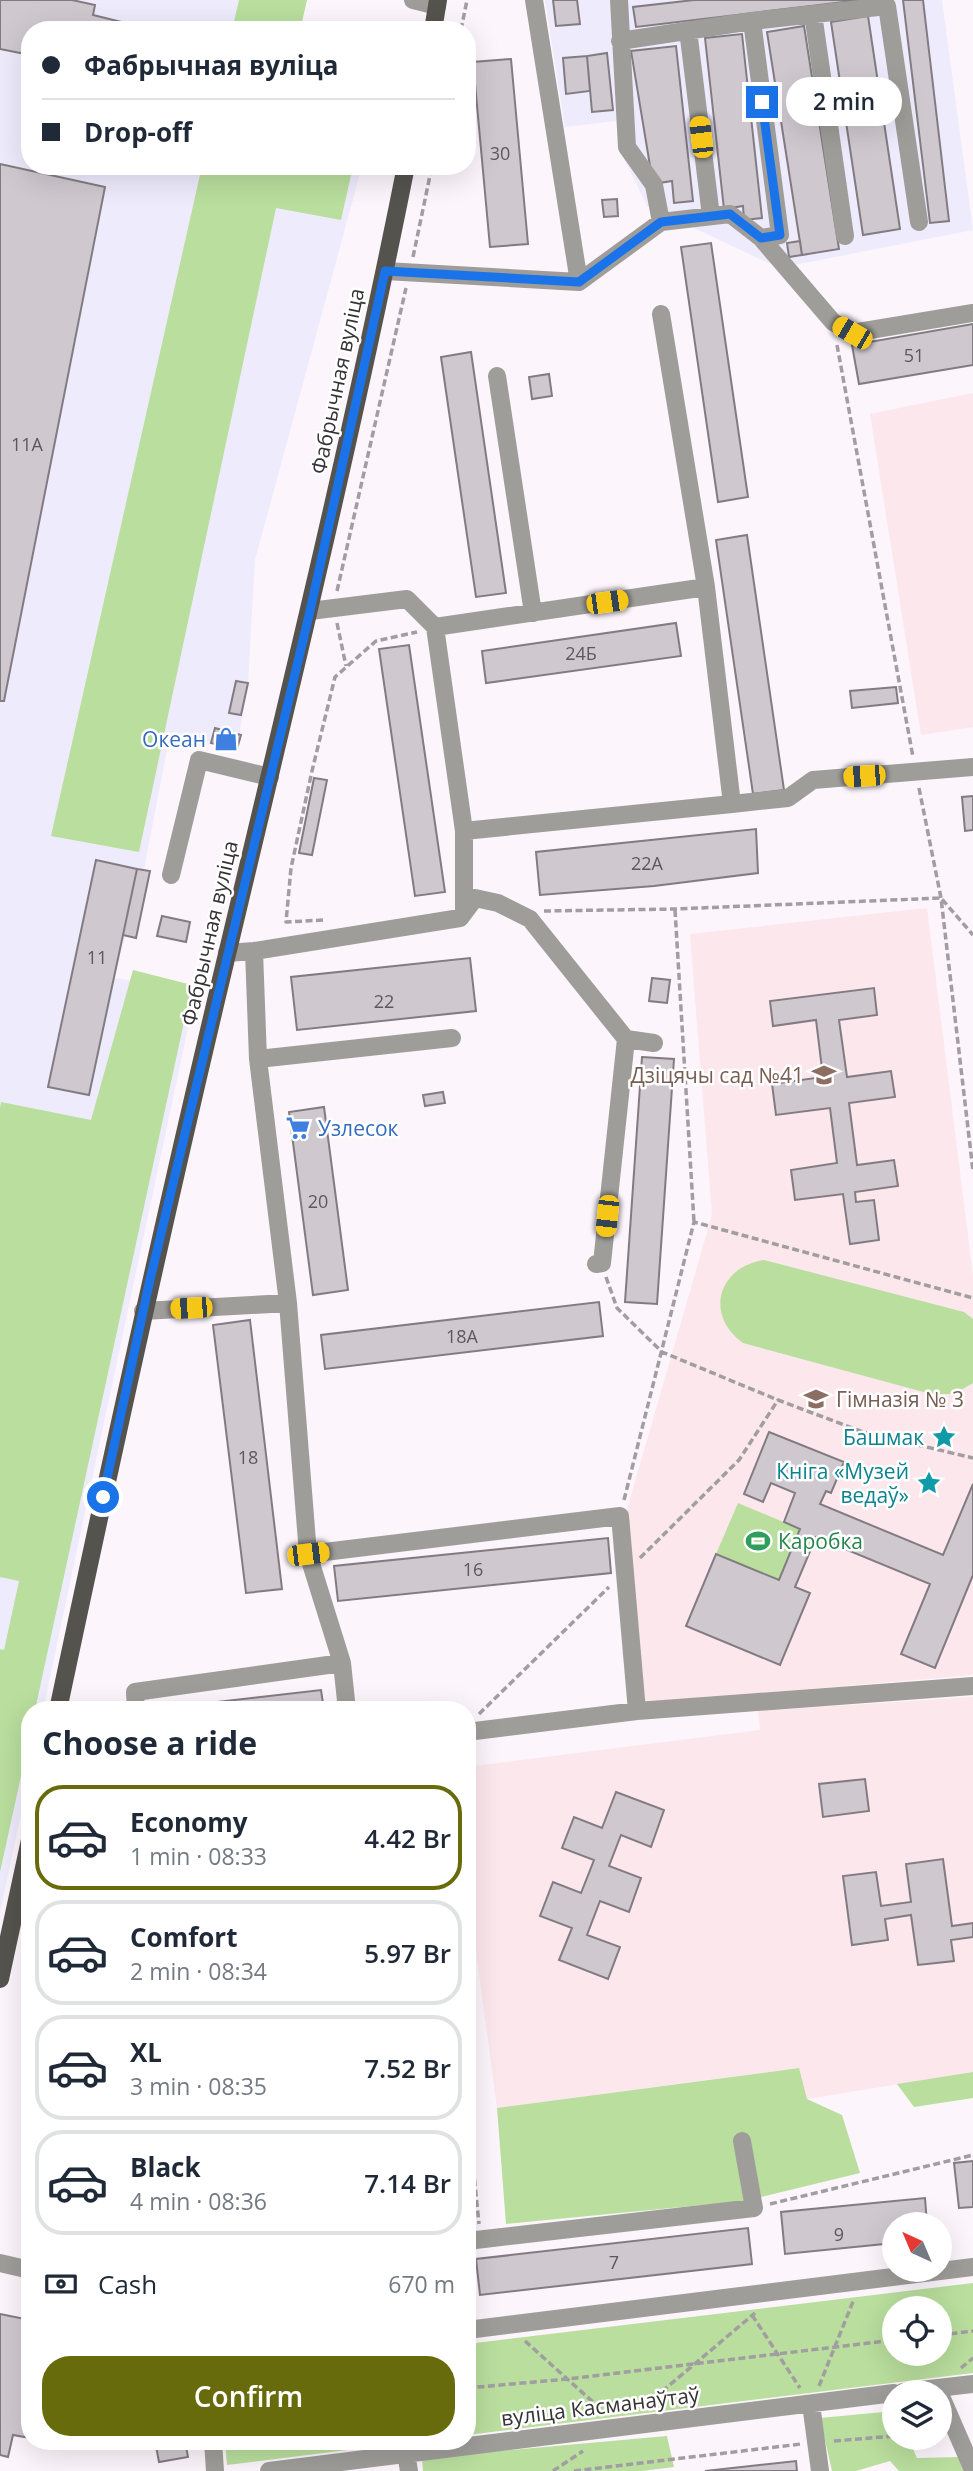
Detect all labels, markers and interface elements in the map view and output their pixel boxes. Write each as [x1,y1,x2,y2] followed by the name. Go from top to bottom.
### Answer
[84,47,338,83] text: Фабрычная вуліца
[786,78,902,126] callout: 2 min
[813,85,875,117] text: 2 min
[746,86,778,118] route end
[84,114,192,150] text: Drop-off
[689,115,714,159] car
[490,141,510,165] house number: 30
[304,285,370,477] street label: Фабрычная вуліца
[829,313,876,353] car
[904,343,924,367] house number: 51
[11,432,44,456] house number: 11А
[585,589,630,615] car
[565,641,597,665] house number: 24Б
[142,725,206,753] place label: Океан
[212,725,240,753] shop icon: Океан
[843,764,886,788] car
[174,838,244,1028] street label: Фабрычная вуліца
[631,851,664,875] house number: 22А
[87,945,107,969] house number: 11
[374,989,394,1013] house number: 22
[630,1061,804,1089] place label: Дзіцячы сад №41
[810,1061,838,1089] school or university icon: Дзіцячы сад №41
[284,1114,312,1142] supermarket icon: Узлесок
[318,1114,399,1142] place label: Узлесок
[308,1189,328,1213] house number: 20
[595,1194,620,1238] car
[170,1296,213,1320] car
[446,1324,479,1348] house number: 18А
[802,1385,830,1413] school or university icon: Гімназія № 3
[836,1385,964,1413] place label: Гімназія № 3
[843,1423,924,1451] place label: Башмак
[930,1423,958,1451] place icon: Башмак
[238,1445,258,1469] house number: 18
[776,1457,909,1509] place label: Кніга «Музей ведаў»
[915,1469,943,1497] place icon: Кніга «Музей ведаў»
[87,1481,119,1513] route start
[744,1527,772,1555] sports icon: Каробка
[778,1527,863,1555] place label: Каробка
[286,1541,331,1567] car
[463,1557,483,1581] house number: 16
[42,1721,257,1764] text: Choose a ride
[130,1804,248,1840] text: Economy
[46,1806,109,1869] icon: car
[364,1820,451,1856] text: 4.42 Br
[130,1840,267,1872] text: 1 min · 08:33
[130,1919,237,1955] text: Comfort
[46,1921,109,1984] icon: car
[364,1935,451,1971] text: 5.97 Br
[130,1955,267,1987] text: 2 min · 08:34
[130,2034,162,2070] text: XL
[46,2036,109,2099] icon: car
[364,2050,451,2086] text: 7.52 Br
[130,2070,267,2102] text: 3 min · 08:35
[130,2149,201,2185] text: Black
[46,2151,109,2214] icon: car
[364,2165,451,2201] text: 7.14 Br
[130,2185,267,2217] text: 4 min · 08:36
[882,2212,952,2282] north arrow
[882,2212,952,2450] map controls
[834,2222,844,2246] house number: 9
[609,2250,619,2274] house number: 7
[42,2265,80,2303] icon: cash
[98,2266,157,2302] text: Cash
[388,2268,455,2300] text: 670 m
[882,2296,952,2366] button: locate
[42,2356,455,2436] button: Confirm
[499,2380,701,2432] street label: вуліца Касманаўтаў
[882,2380,952,2450] button: layers

